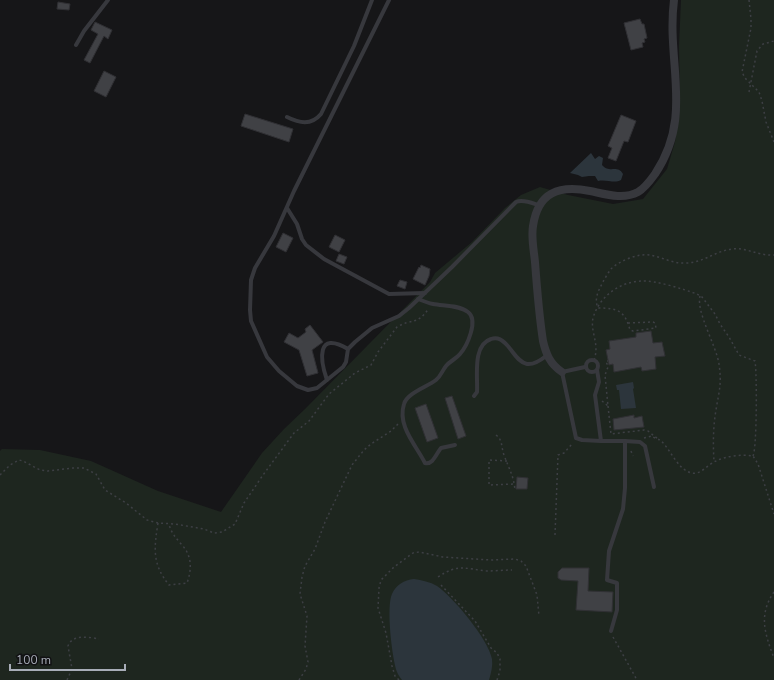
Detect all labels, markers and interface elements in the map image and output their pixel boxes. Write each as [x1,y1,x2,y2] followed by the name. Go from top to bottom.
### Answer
[10,646,125,672] scale bar
[16,652,51,668] text: 100 m

